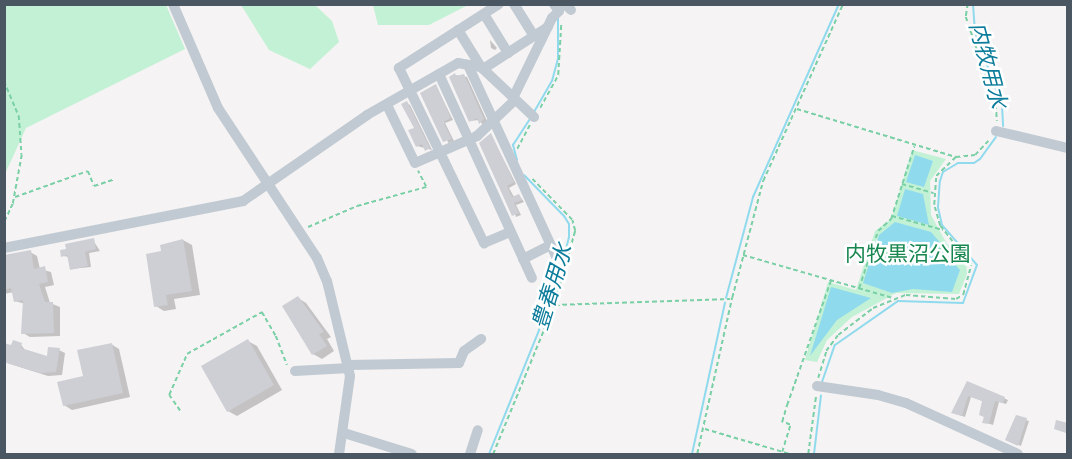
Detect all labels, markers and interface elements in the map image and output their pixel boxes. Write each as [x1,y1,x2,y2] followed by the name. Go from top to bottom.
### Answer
[964,19,1012,111] water label: 内牧用水
[527,241,577,333] water label: 豊春用水
[845,241,971,267] park label: 内牧黒沼公園

